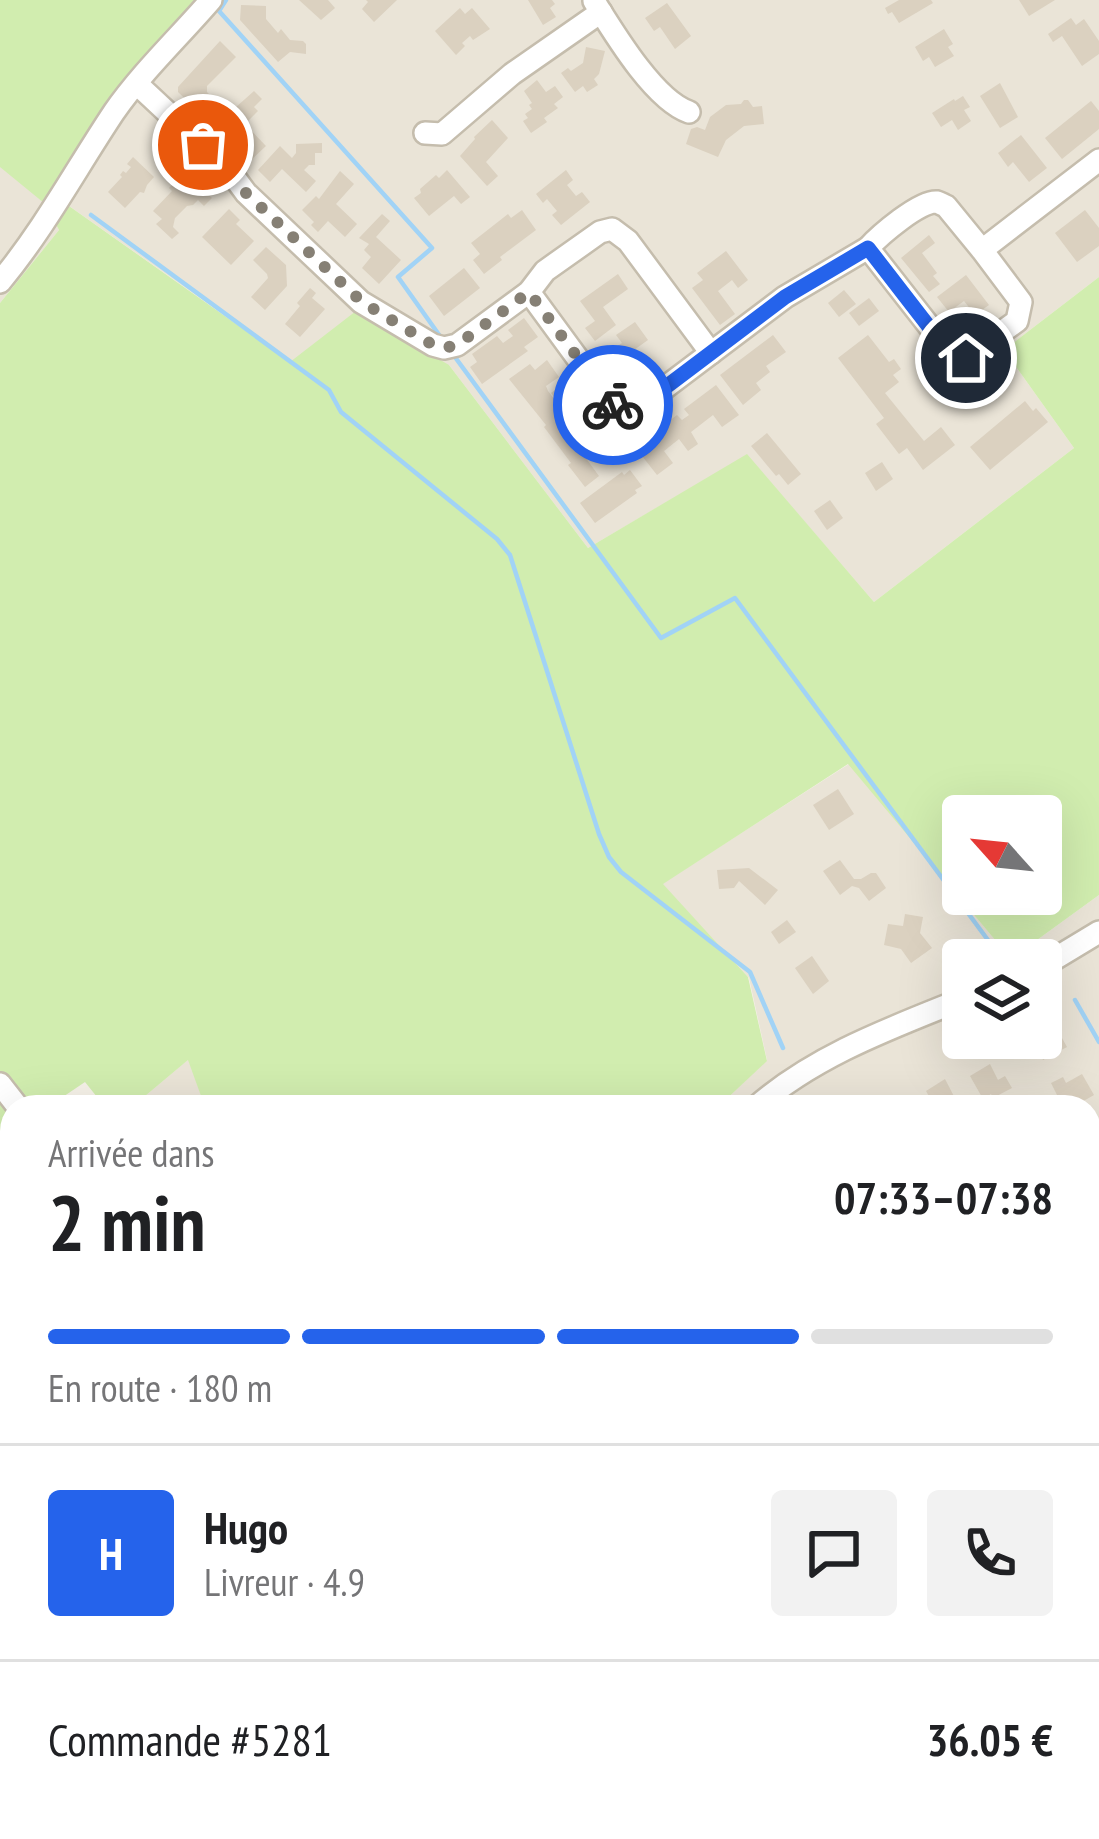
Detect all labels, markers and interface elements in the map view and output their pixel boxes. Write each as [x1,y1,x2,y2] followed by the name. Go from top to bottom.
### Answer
[152,94,254,196] pin
[170,112,236,178] icon: bag
[915,307,1017,409] pin
[933,325,999,391] icon: home
[553,345,673,465] courier
[580,372,646,438] icon: bike
[942,795,1062,915] north arrow
[942,795,1062,1059] map controls
[942,939,1062,1059] button: layers
[48,1127,214,1178] text: Arrivée dans
[834,1168,1053,1226] text: 07:33–07:38
[48,1172,206,1273] text: 2 min
[48,1362,272,1413] text: En route · 180 m
[771,1490,897,1616] button: chat
[927,1490,1053,1616] button: phone
[204,1498,288,1556] text: Hugo
[99,1524,123,1582] text: H
[204,1556,365,1607] text: Livreur · 4.9
[48,1710,332,1768] text: Commande #5281
[927,1710,1053,1768] text: 36.05 €

